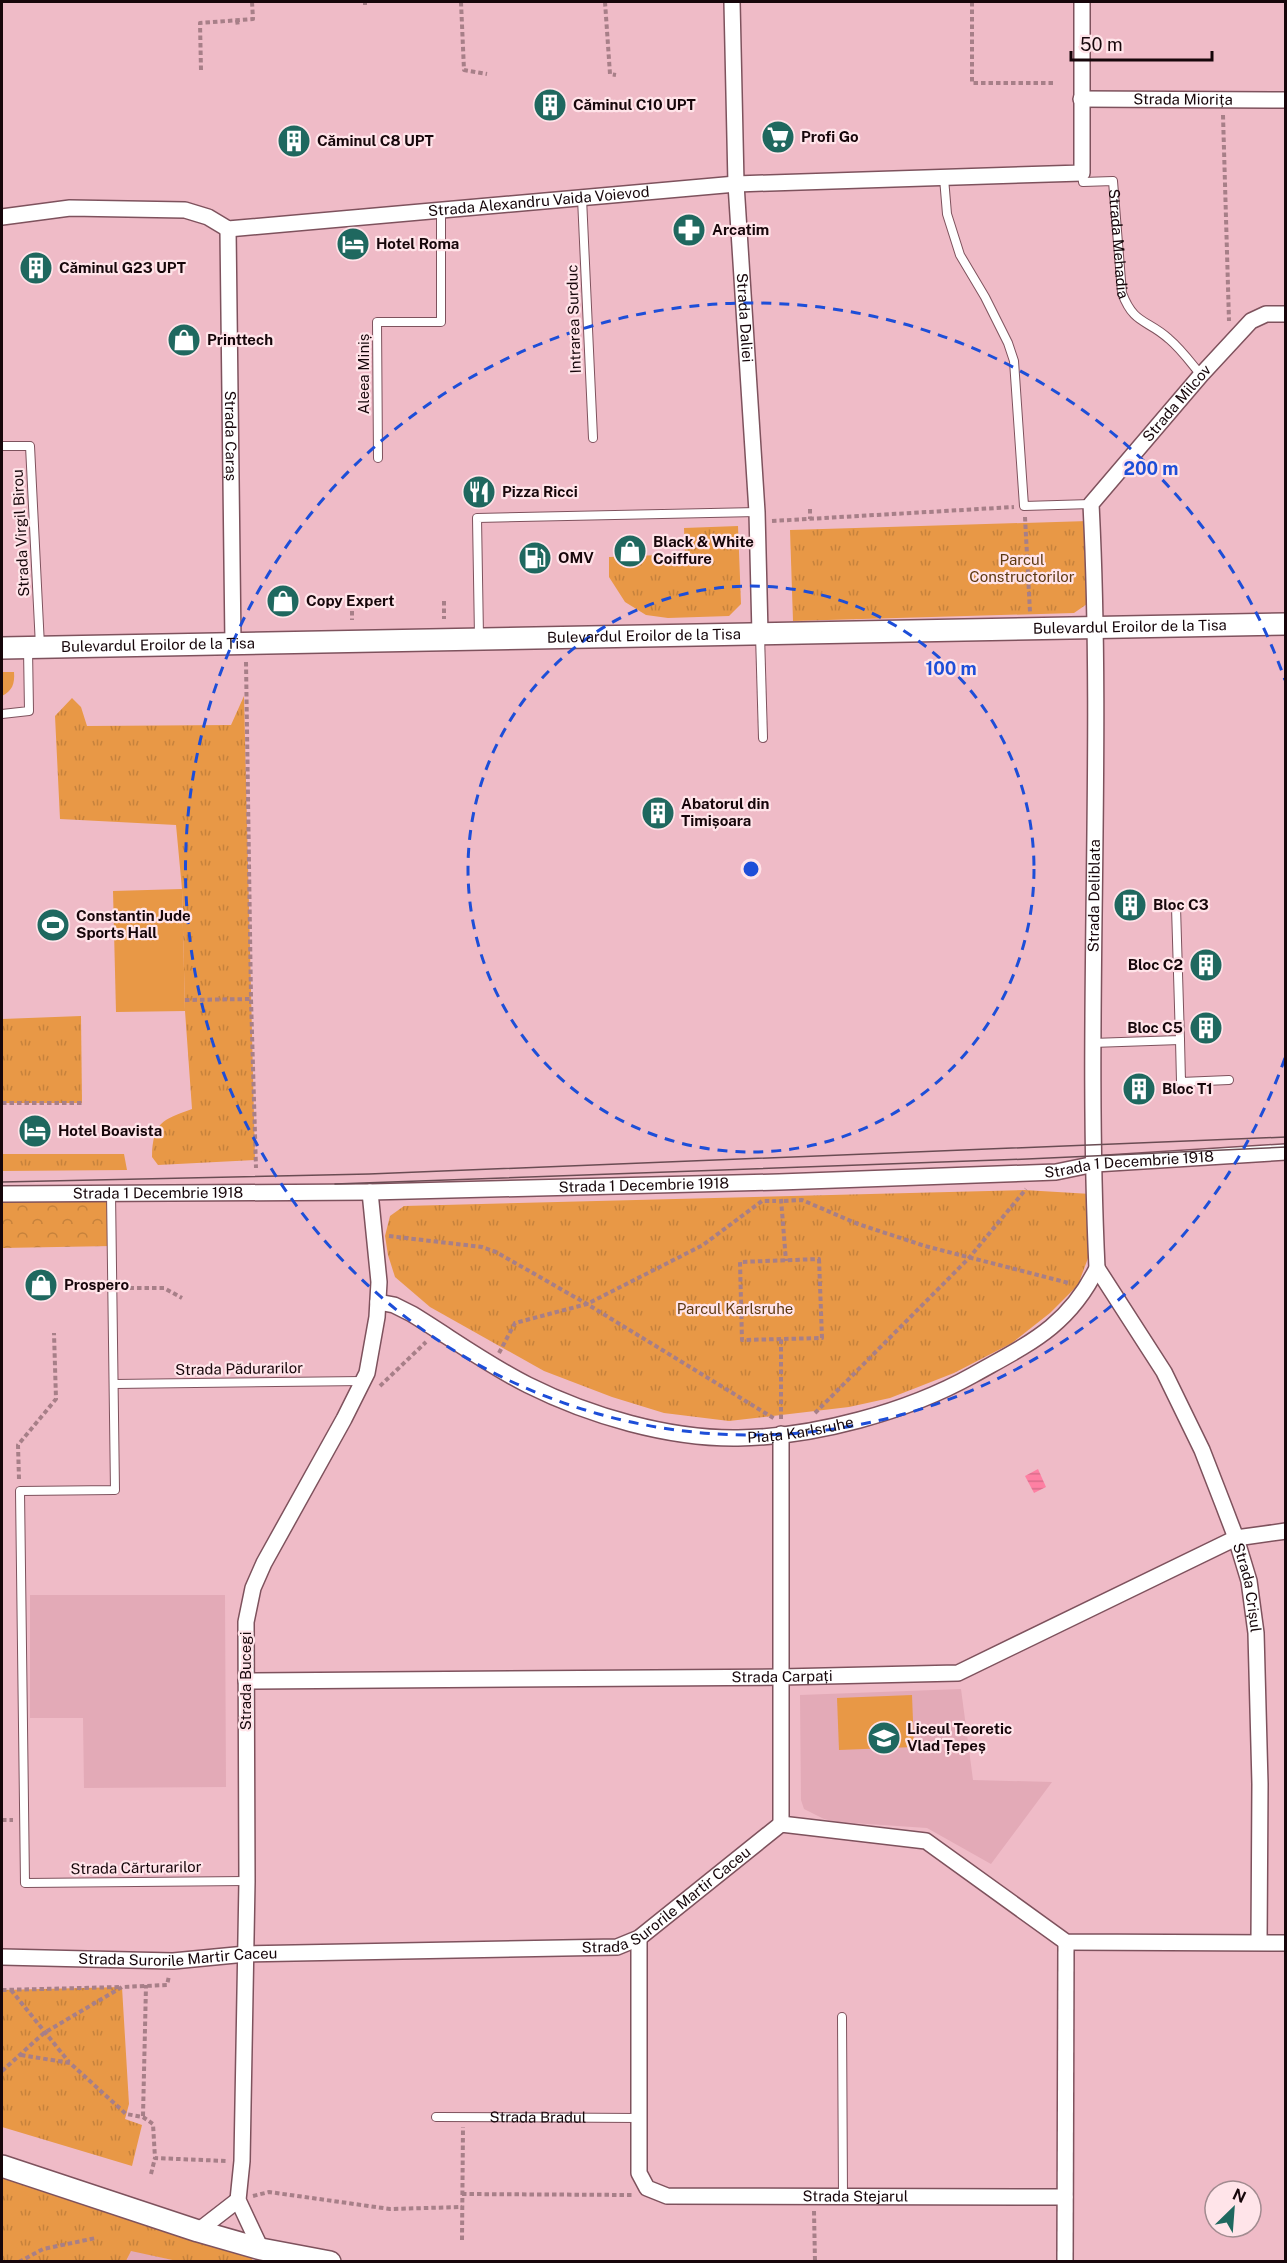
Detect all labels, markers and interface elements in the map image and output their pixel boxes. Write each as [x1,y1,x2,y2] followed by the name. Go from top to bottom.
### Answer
[1071,24,1212,62] scale bar
[1080,34,1123,55] text: 50 m
[532,87,568,123] building icon: Căminul C10 UPT
[1133,90,1233,108] street label: Strada Miorița
[573,96,696,113] place label: Căminul C10 UPT
[760,119,796,155] supermarket icon: Profi Go
[276,123,312,159] building icon: Căminul C8 UPT
[801,128,859,145] place label: Profi Go
[317,132,434,149] place label: Căminul C8 UPT
[427,183,650,219] street label: Strada Alexandru Vaida Voievod
[1106,188,1132,301] street label: Strada Mehadia
[671,212,707,248] pharmacy icon: Arcatim
[712,221,769,238] place label: Arcatim
[335,226,371,262] hotel icon: Hotel Roma
[376,235,459,252] place label: Hotel Roma
[18,250,54,286] building icon: Căminul G23 UPT
[59,259,186,276] place label: Căminul G23 UPT
[563,264,584,374] street label: Intrarea Surduc
[734,272,756,363] street label: Strada Daliei
[166,322,202,358] shop icon: Printtech
[207,331,273,348] place label: Printtech
[355,334,372,414] street label: Aleea Miniș
[1139,361,1214,445] street label: Strada Milcov
[222,391,240,481] street label: Strada Caraș
[1124,458,1178,479] text: 200 m
[9,469,32,597] street label: Strada Virgil Birou
[461,474,497,510] restaurant icon: Pizza Ricci
[502,483,578,500] place label: Pizza Ricci
[612,533,648,569] shop icon: Black & White Coiffure
[653,533,754,567] place label: Black & White Coiffure
[517,540,553,576] fuel station icon: OMV
[558,549,594,566] place label: OMV
[969,551,1075,585] park label: Parcul Constructorilor
[265,583,301,619] shop icon: Copy Expert
[306,592,394,609] place label: Copy Expert
[1033,616,1227,637] street label: Bulevardul Eroilor de la Tisa
[547,625,741,646] street label: Bulevardul Eroilor de la Tisa
[61,634,255,655] street label: Bulevardul Eroilor de la Tisa
[925,658,977,679] text: 100 m
[640,795,676,831] building icon: Abatorul din Timișoara
[681,795,769,829] place label: Abatorul din Timișoara
[1085,839,1103,952] street label: Strada Deliblata
[741,859,761,879] centre of rings
[1112,887,1148,923] building icon: Bloc C3
[1153,896,1209,913] place label: Bloc C3
[35,907,71,943] sports icon: Constantin Jude Sports Hall
[76,907,191,941] place label: Constantin Jude Sports Hall
[1188,947,1224,983] building icon: Bloc C2
[1128,956,1183,973] place label: Bloc C2
[1188,1010,1224,1046] building icon: Bloc C5
[1127,1019,1183,1036] place label: Bloc C5
[1121,1071,1157,1107] building icon: Bloc T1
[1162,1080,1213,1097] place label: Bloc T1
[17,1113,53,1149] hotel icon: Hotel Boavista
[58,1122,162,1139] place label: Hotel Boavista
[1044,1148,1214,1180] street label: Strada 1 Decembrie 1918
[558,1174,729,1195] street label: Strada 1 Decembrie 1918
[73,1184,243,1202] street label: Strada 1 Decembrie 1918
[23,1267,59,1303] shop icon: Prospero
[64,1276,129,1293] place label: Prospero
[677,1300,793,1317] park label: Parcul Karlsruhe
[175,1359,303,1378] street label: Strada Pădurarilor
[747,1413,855,1446] street label: Piața Karlsruhe
[1230,1541,1265,1634] street label: Strada Crișul
[237,1632,254,1730] street label: Strada Bucegi
[731,1667,833,1685] street label: Strada Carpați
[866,1720,902,1756] school or university icon: Liceul Teoretic Vlad Țepeș
[907,1720,1012,1755] place label: Liceul Teoretic Vlad Țepeș
[582,1843,754,1956] street label: Strada Surorile Martir Caceu
[70,1858,202,1877] street label: Strada Cărturarilor
[78,1944,278,1969] street label: Strada Surorile Martir Caceu
[490,2108,586,2126] street label: Strada Bradul
[1203,2179,1263,2239] north arrow
[1229,2185,1249,2207] text: N
[803,2187,908,2205] street label: Strada Stejarul

